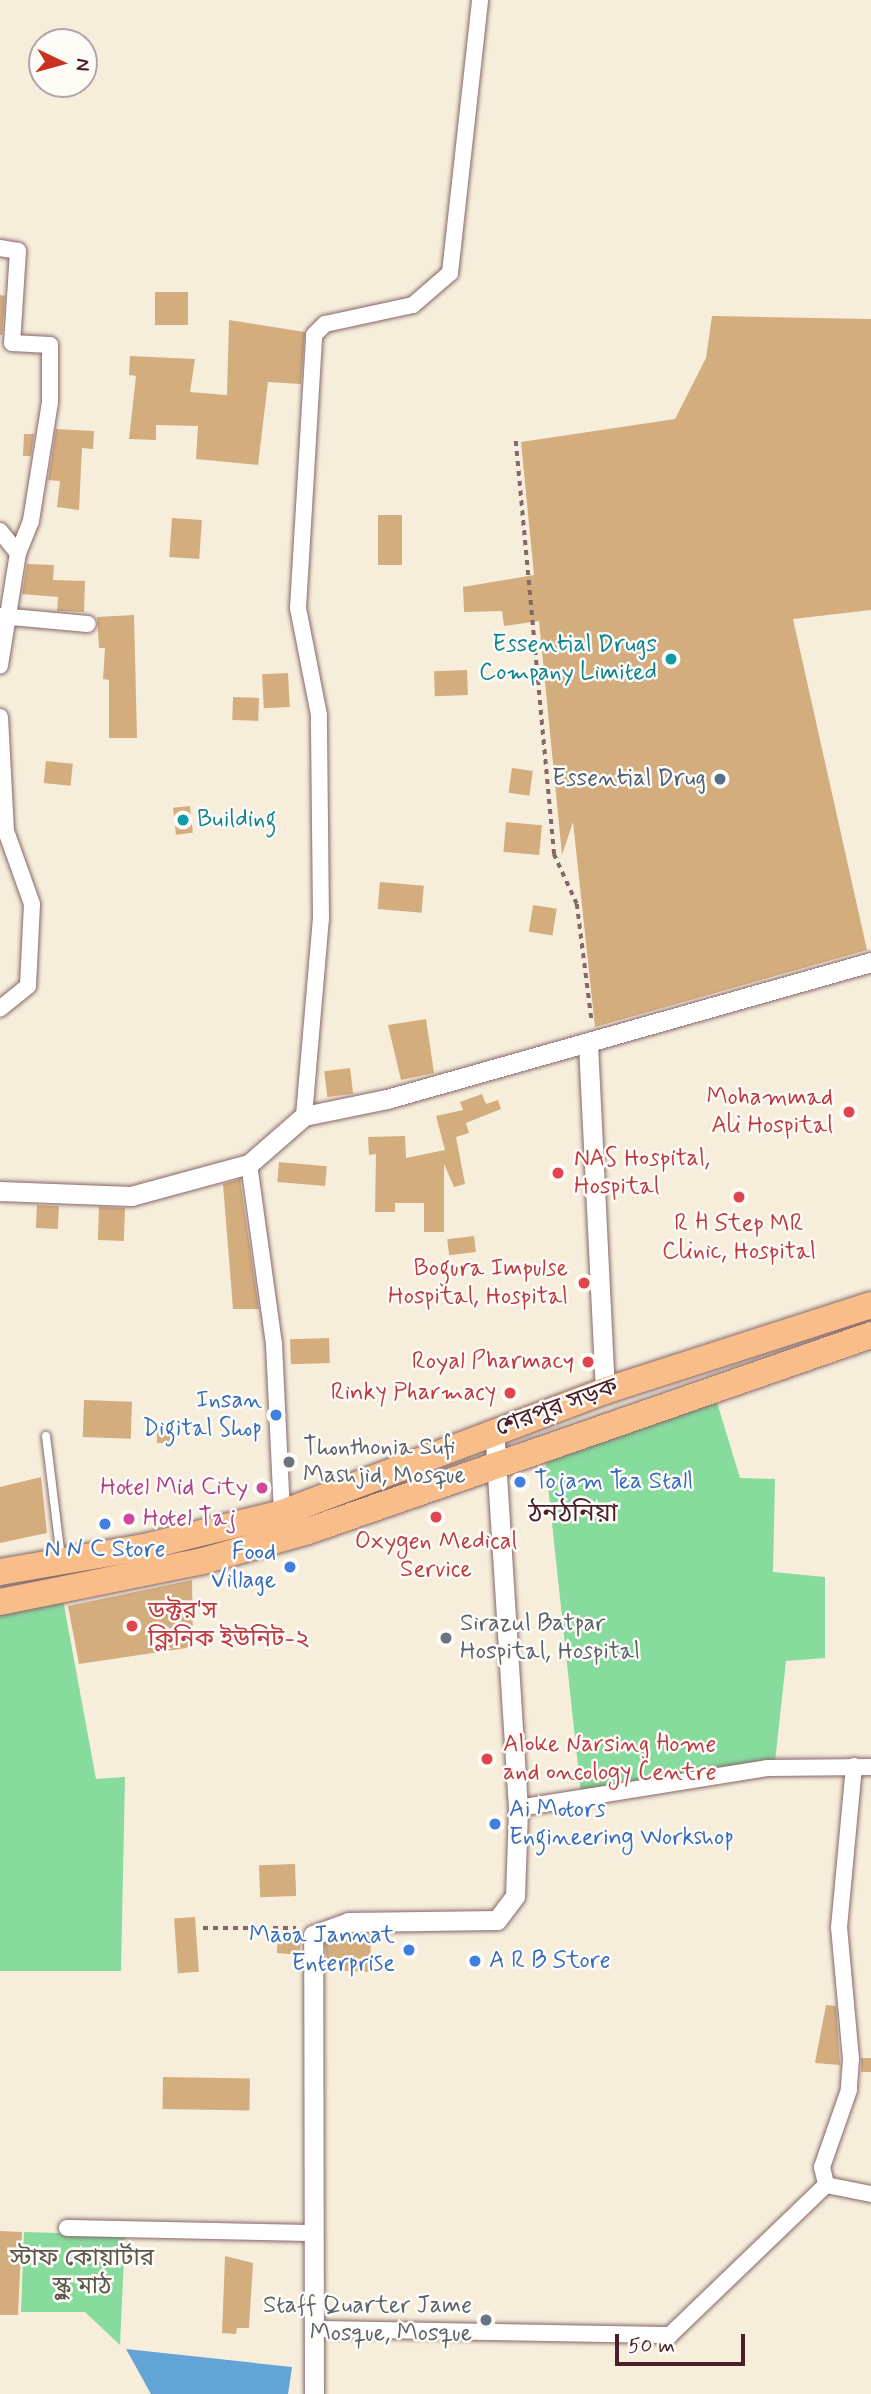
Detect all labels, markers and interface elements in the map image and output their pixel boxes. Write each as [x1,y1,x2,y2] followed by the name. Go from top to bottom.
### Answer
[28,28,98,98] north arrow
[69,57,95,72] text: N
[474,631,657,687] place label: Essential Drugs Company Limited
[663,651,679,667] marker: Essential Drugs Company Limited
[550,765,706,793] place label: Essential Drug
[712,771,728,787] marker: Essential Drug
[197,806,277,834] place label: Building
[175,812,191,828] marker: Building
[706,1084,833,1140] place label: Mohammad Ali Hospital
[839,1102,859,1122] marker: Mohammad Ali Hospital
[574,1145,714,1201] place label: NAS Hospital, Hospital
[548,1163,568,1183] marker: NAS Hospital, Hospital
[729,1187,749,1207] marker: R H Step MR Clinic, Hospital
[661,1210,817,1266] place label: R H Step MR Clinic, Hospital
[385,1255,568,1311] place label: Bogura Impulse Hospital, Hospital
[574,1273,594,1293] marker: Bogura Impulse Hospital, Hospital
[412,1348,574,1376] place label: Royal Pharmacy
[580,1354,596,1370] marker: Royal Pharmacy
[492,1373,622,1443] street label: শেরপুর সড়ক
[331,1379,496,1407] place label: Rinky Pharmacy
[502,1385,518,1401] marker: Rinky Pharmacy
[141,1387,262,1443] place label: Insan Digital Shop
[268,1407,284,1423] marker: Insan Digital Shop
[303,1434,469,1490] place label: Thonthonia Sufi Mashjid, Mosque
[281,1454,297,1470] marker: Thonthonia Sufi Mashjid, Mosque
[534,1468,694,1496] place label: Tojam Tea Stall
[105,1474,248,1502] place label: Hotel Mid City
[512,1474,528,1490] marker: Tojam Tea Stall
[254,1480,270,1496] marker: Hotel Mid City
[528,1499,618,1531] district label: ঠনঠনিয়া
[143,1505,231,1533] place label: Hotel Taj
[428,1509,444,1525] marker: Oxygen Medical Service
[121,1511,137,1527] marker: Hotel Taj
[97,1516,113,1532] marker: N N C Store
[354,1528,518,1584] place label: Oxygen Medical Service
[44,1536,166,1564] place label: N N C Store
[211,1539,276,1595] place label: Food Village
[282,1559,298,1575] marker: Food Village
[148,1598,309,1654] place label: ডক্টর'স ক্লিনিক ইউনিট-২
[460,1610,643,1666] place label: Sirazul Batpar Hospital, Hospital
[122,1616,142,1636] marker: ডক্টর'স ক্লিনিক ইউনিট-২
[438,1630,454,1646] marker: Sirazul Batpar Hospital, Hospital
[503,1731,708,1787] place label: Aloke Narsing Home and oncology Centre
[477,1749,497,1769] marker: Aloke Narsing Home and oncology Centre
[509,1796,734,1852] place label: Ai Motors Engineering Workshop
[487,1816,503,1832] marker: Ai Motors Engineering Workshop
[249,1922,395,1978] place label: Maoa Jannat Enterprise
[401,1942,417,1958] marker: Maoa Jannat Enterprise
[489,1947,607,1975] place label: A R B Store
[467,1953,483,1969] marker: A R B Store
[10,2245,154,2301] park label: স্টাফ কোয়ার্টার স্কুল মাঠ
[263,2292,472,2348] place label: Staff Quarter Jame Mosque, Mosque
[478,2312,494,2328] marker: Staff Quarter Jame Mosque, Mosque
[619,2320,748,2364] scale bar
[628,2332,675,2360] text: 50 m

